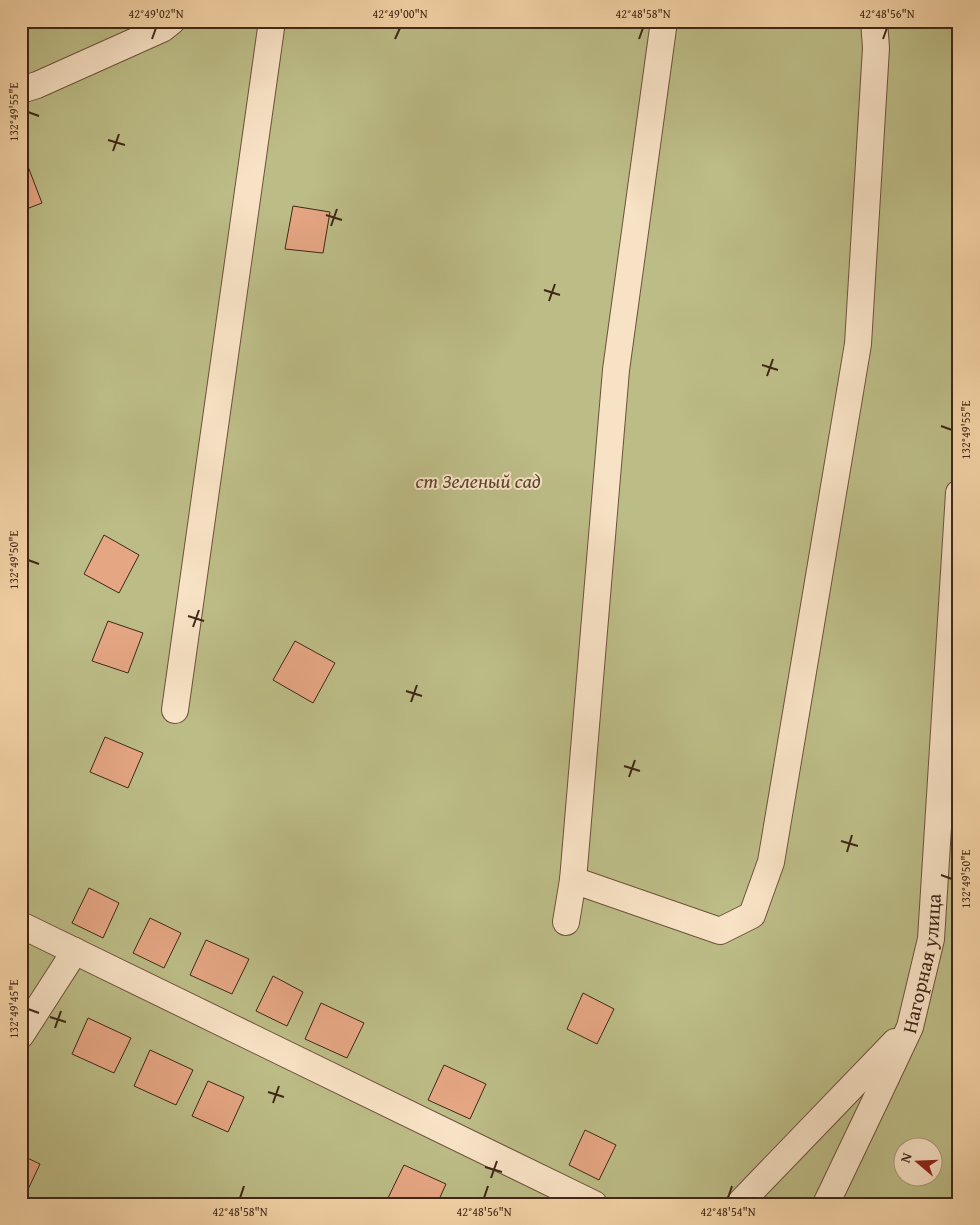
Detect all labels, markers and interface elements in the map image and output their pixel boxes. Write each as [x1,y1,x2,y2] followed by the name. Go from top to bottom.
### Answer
[128,5,184,22] text: 42°49'02"N
[372,5,428,22] text: 42°49'00"N
[615,5,671,22] text: 42°48'58"N
[859,5,915,22] text: 42°48'56"N
[5,82,22,142] text: 132°49'55"E
[957,400,974,460] text: 132°49'55"E
[415,466,541,495] park label: ст Зеленый сад
[5,530,22,590] text: 132°49'50"E
[957,849,974,909] text: 132°49'50"E
[894,892,948,1036] street label: Нагорная улица
[5,979,22,1039] text: 132°49'45"E
[892,1138,942,1188] north arrow
[895,1149,917,1165] text: N
[212,1203,268,1220] text: 42°48'58"N
[456,1203,512,1220] text: 42°48'56"N
[700,1203,756,1220] text: 42°48'54"N

